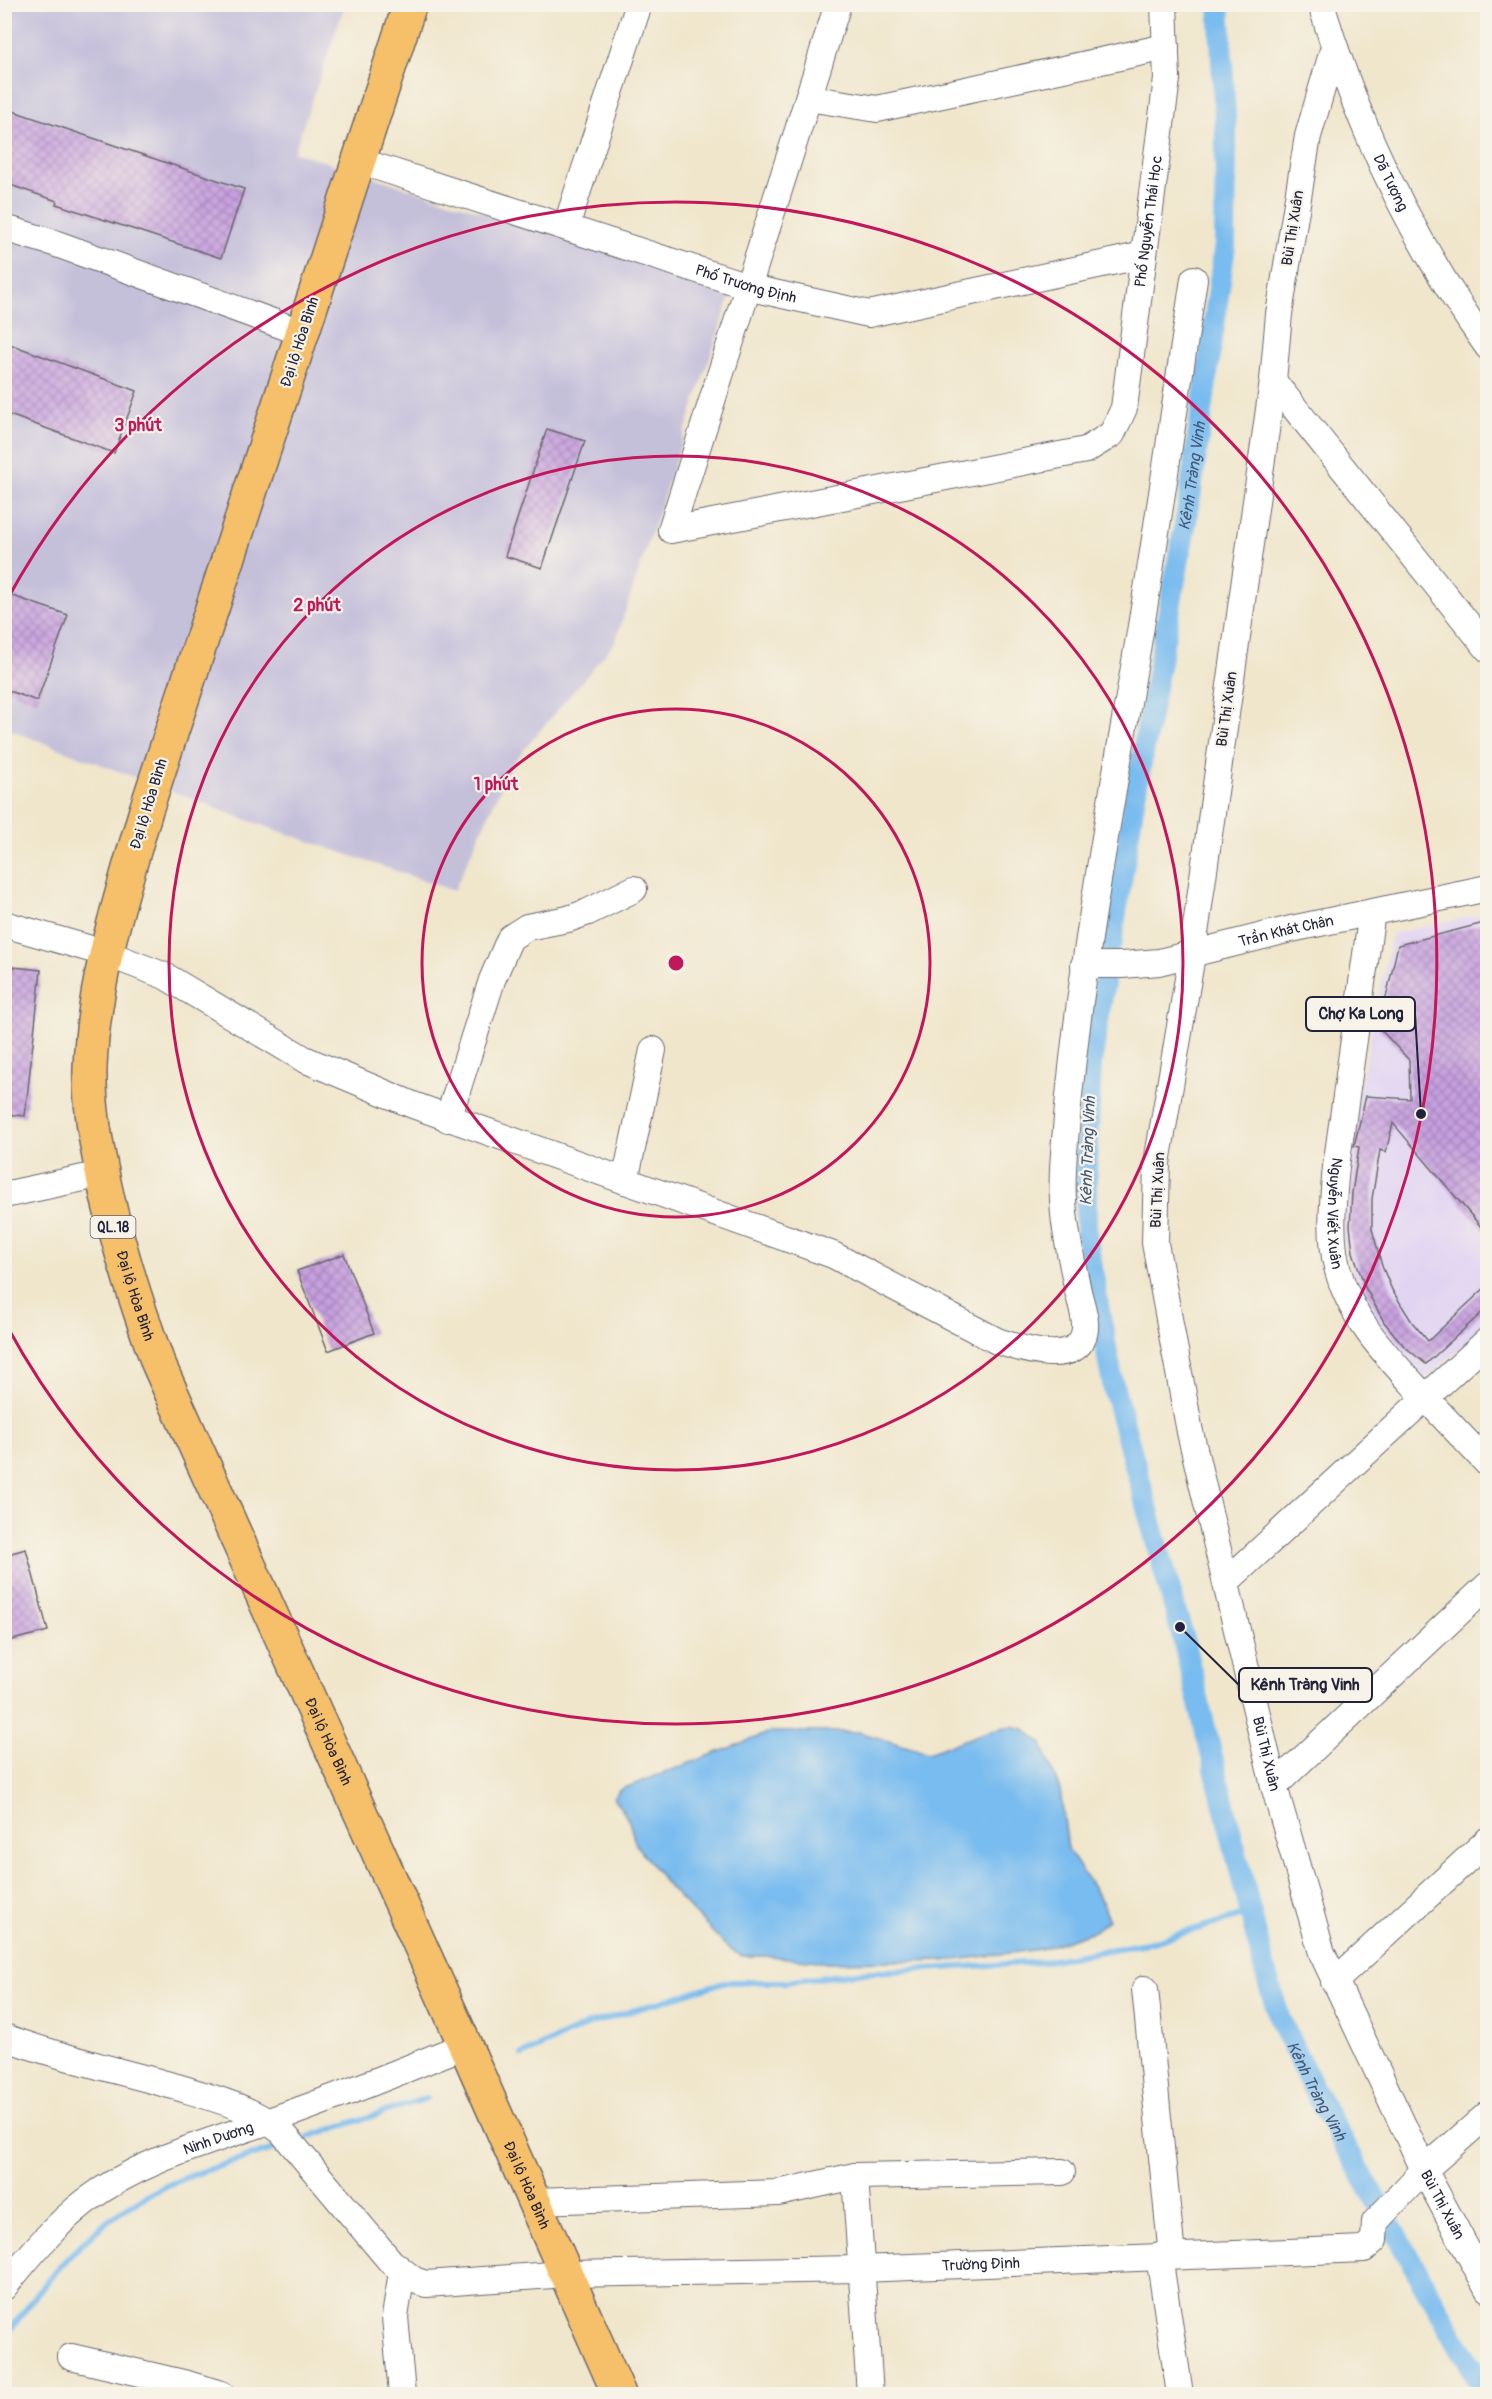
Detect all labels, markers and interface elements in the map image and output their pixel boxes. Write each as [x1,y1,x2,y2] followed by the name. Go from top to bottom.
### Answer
[1369,151,1413,214] street label: Dã Tượng
[1130,154,1166,288] street label: Phố Nguyễn Thái Học
[1278,189,1308,267] street label: Bùi Thị Xuân
[693,260,798,307] street label: Phố Trương Định
[276,294,324,390] street label: Đại lộ Hòa Bình
[114,414,162,437] text: 3 phút
[1174,419,1210,532] water label: Kênh Tràng Vinh
[293,594,341,617] text: 2 phút
[1212,670,1242,748] street label: Bùi Thị Xuân
[126,756,172,852] street label: Đại lộ Hòa Bình
[474,773,519,796] text: 1 phút
[1237,911,1335,951] street label: Trần Khát Chân
[666,953,686,973] centre of rings
[1306,997,1415,1031] callout: Chợ Ka Long
[1318,1004,1404,1024] text: Chợ Ka Long
[1076,1095,1100,1206] water label: Kênh Tràng Vinh
[1147,1152,1169,1228] street label: Bùi Thị Xuân
[1323,1156,1347,1271] street label: Nguyễn Viết Xuân
[90,1216,136,1238] road number: QL.18
[112,1248,159,1344] street label: Đại lộ Hòa Bình
[1239,1668,1372,1702] callout: Kênh Tràng Vinh
[1250,1675,1360,1695] text: Kênh Tràng Vinh
[300,1695,356,1788] street label: Đại lộ Hòa Bình
[1248,1715,1285,1793] street label: Bùi Thị Xuân
[1282,2038,1351,2146] water label: Kênh Tràng Vinh
[180,2118,256,2159] street label: Ninh Dương
[499,2138,554,2232] street label: Đại lộ Hòa Bình
[1416,2167,1469,2243] street label: Bùi Thị Xuân
[941,2253,1020,2275] street label: Trường Định

